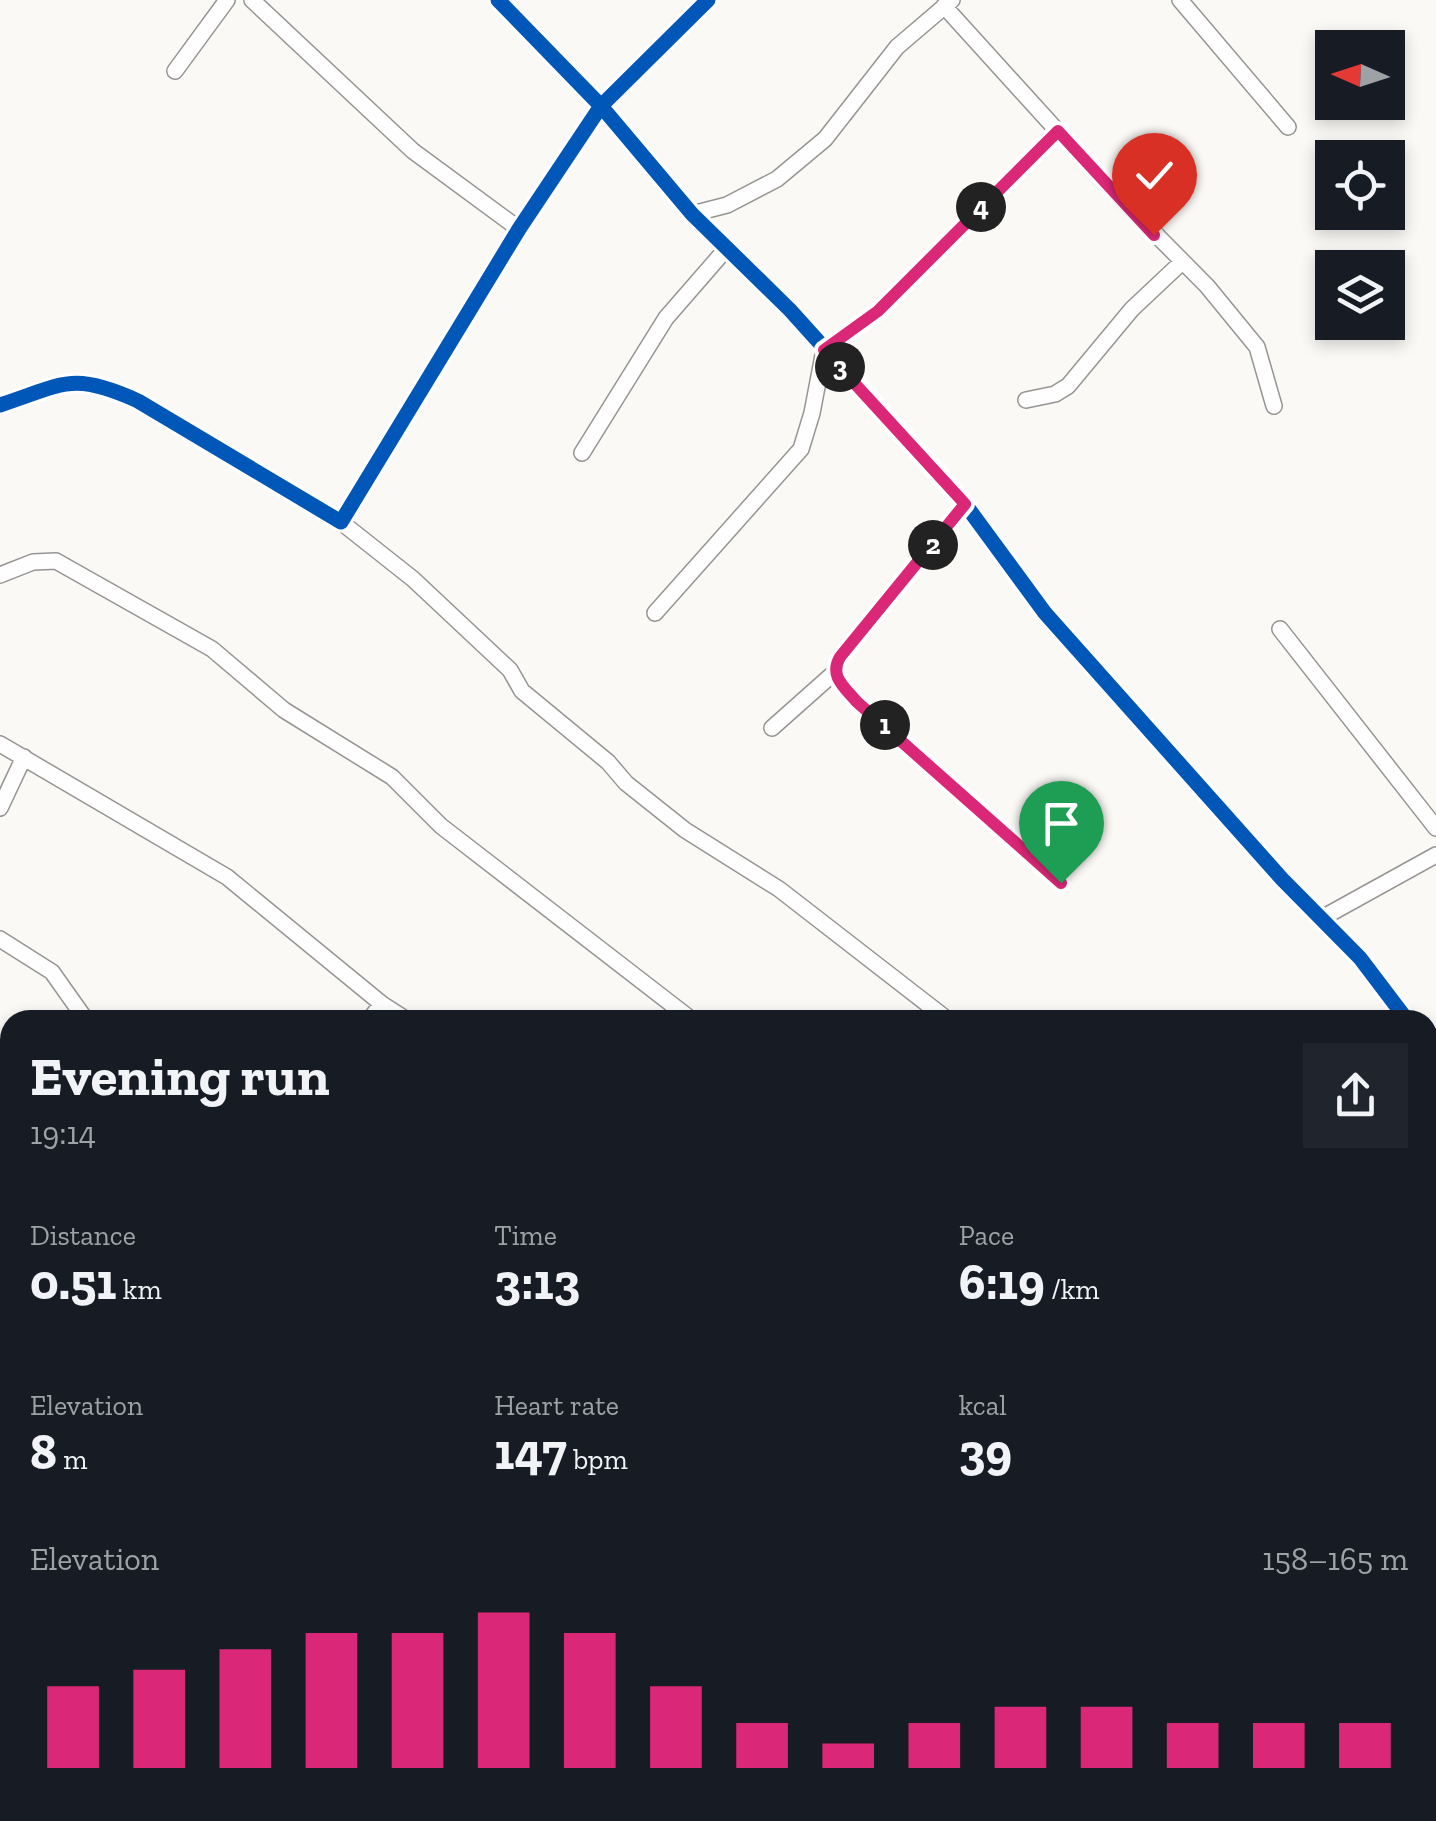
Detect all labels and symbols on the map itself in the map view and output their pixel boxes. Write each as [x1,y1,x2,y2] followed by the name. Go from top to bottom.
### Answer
[1315,30,1405,120] north arrow
[1112,133,1197,236] pin
[956,182,1006,232] pin: 4
[815,342,865,392] pin: 3
[908,520,958,570] pin: 2
[860,700,910,750] pin: 1
[1019,781,1104,884] pin

